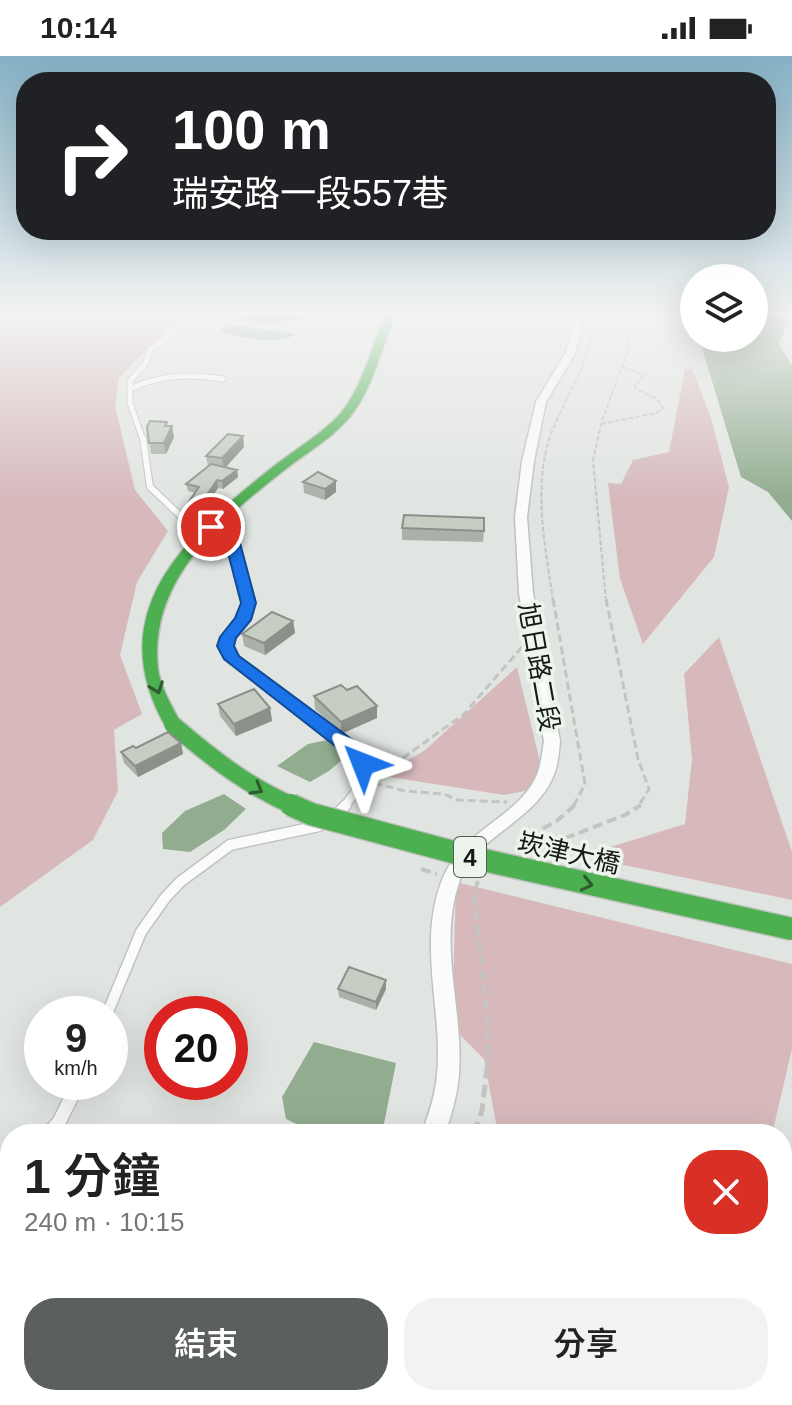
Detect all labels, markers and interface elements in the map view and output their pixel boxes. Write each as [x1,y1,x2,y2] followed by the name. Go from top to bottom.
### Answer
[40,11,117,44] text: 10:14
[172,98,331,161] text: 100 m
[40,104,144,208] icon: right
[172,173,448,214] text: 瑞安路一段557巷
[680,264,768,352] map controls
[680,264,768,352] button: layers
[177,493,245,561] pin
[189,505,233,549] icon: arrive
[513,600,565,734] street label: 旭日路二段
[147,680,164,694] one-way arrow
[321,722,405,806] position arrow
[248,779,263,795] one-way arrow
[515,827,623,879] street label: 崁津大橋
[454,837,486,877] road number: 4
[580,874,593,891] one-way arrow
[144,996,248,1100] speed limit sign: 20
[65,1016,87,1060] text: 9
[54,1057,98,1079] text: km/h
[24,1150,160,1203] text: 1 分鐘
[684,1150,768,1234] button: close
[24,1207,184,1237] text: 240 m · 10:15
[24,1298,388,1390] button: 結束
[404,1298,768,1390] button: 分享

